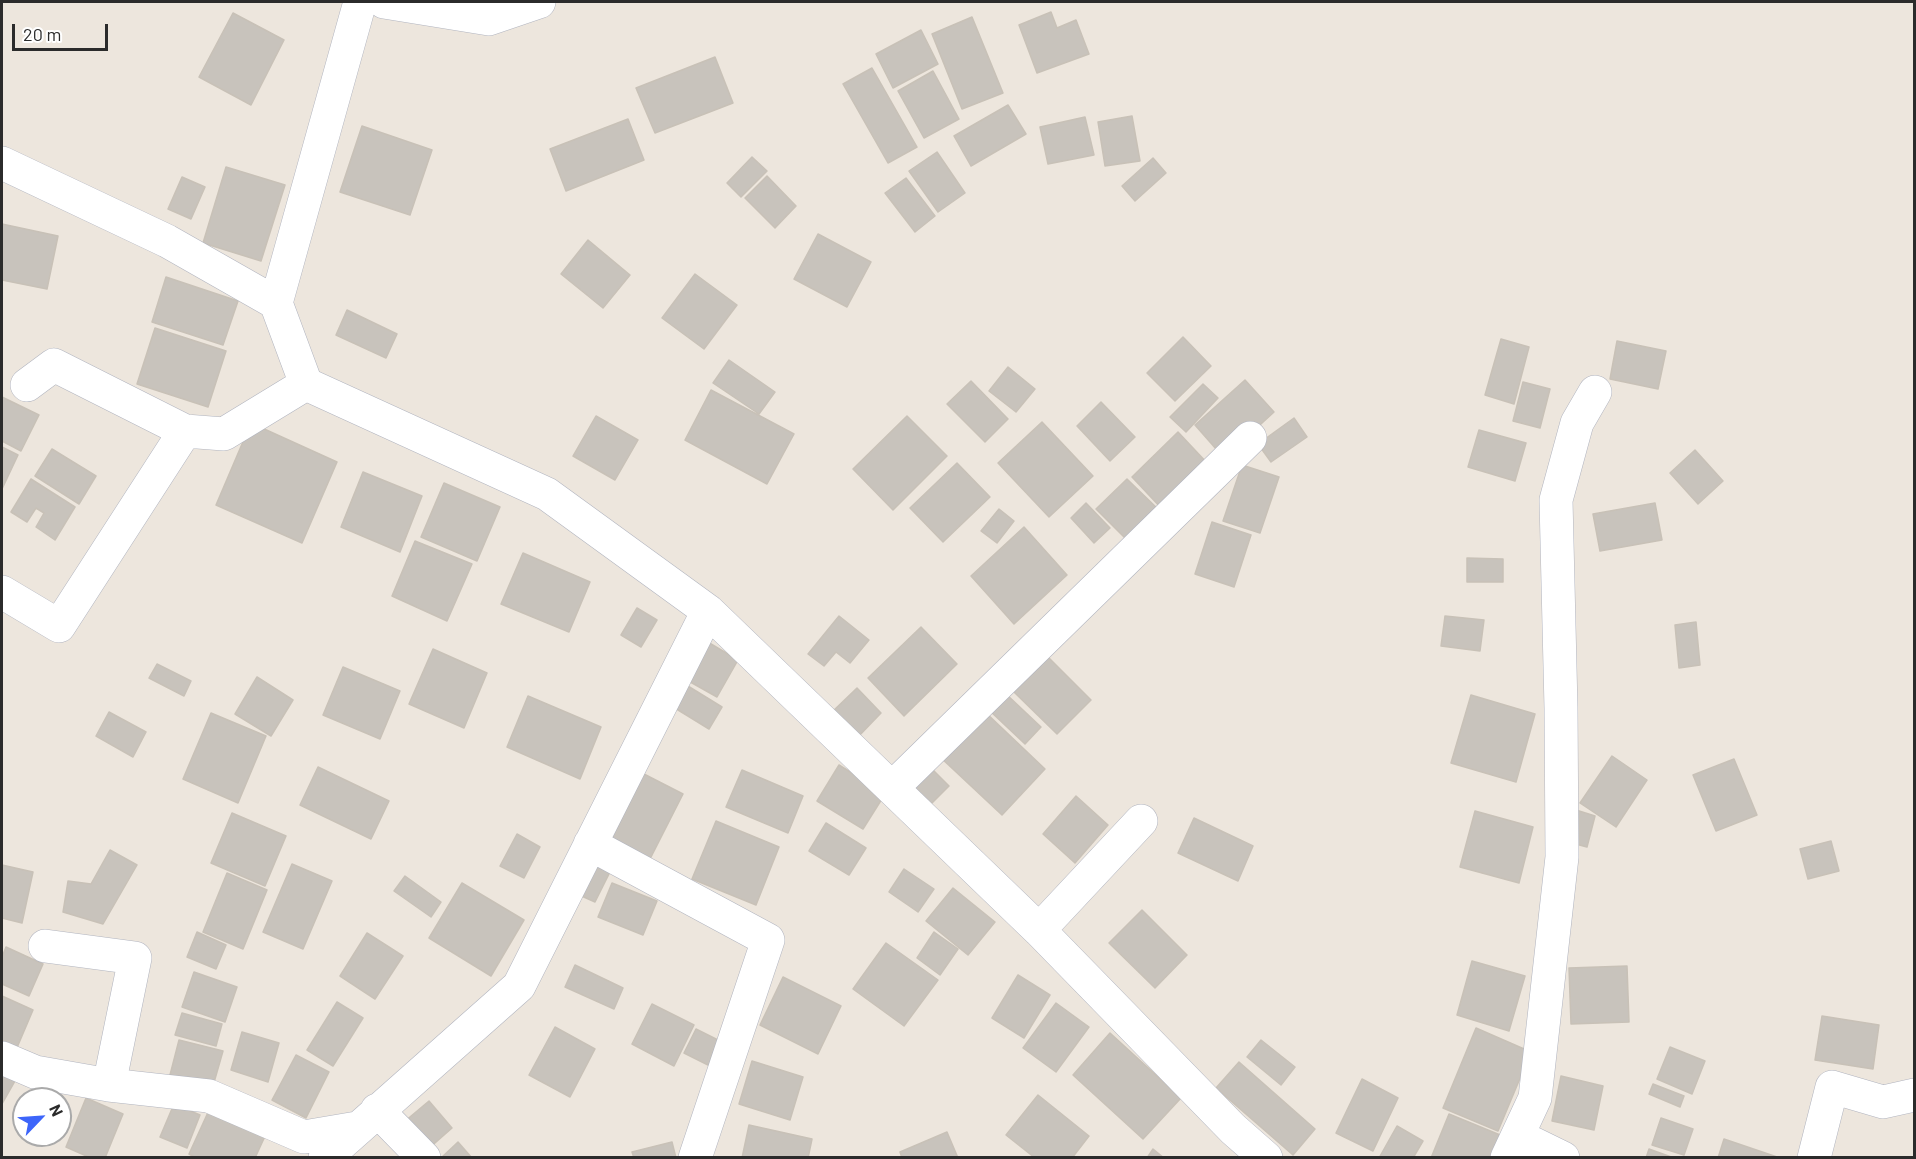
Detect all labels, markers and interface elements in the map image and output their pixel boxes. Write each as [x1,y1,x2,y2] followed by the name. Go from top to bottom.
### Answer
[15,12,111,50] scale bar
[23,23,61,45] text: 20 m
[12,1087,72,1147] north arrow
[46,1101,68,1119] text: N

